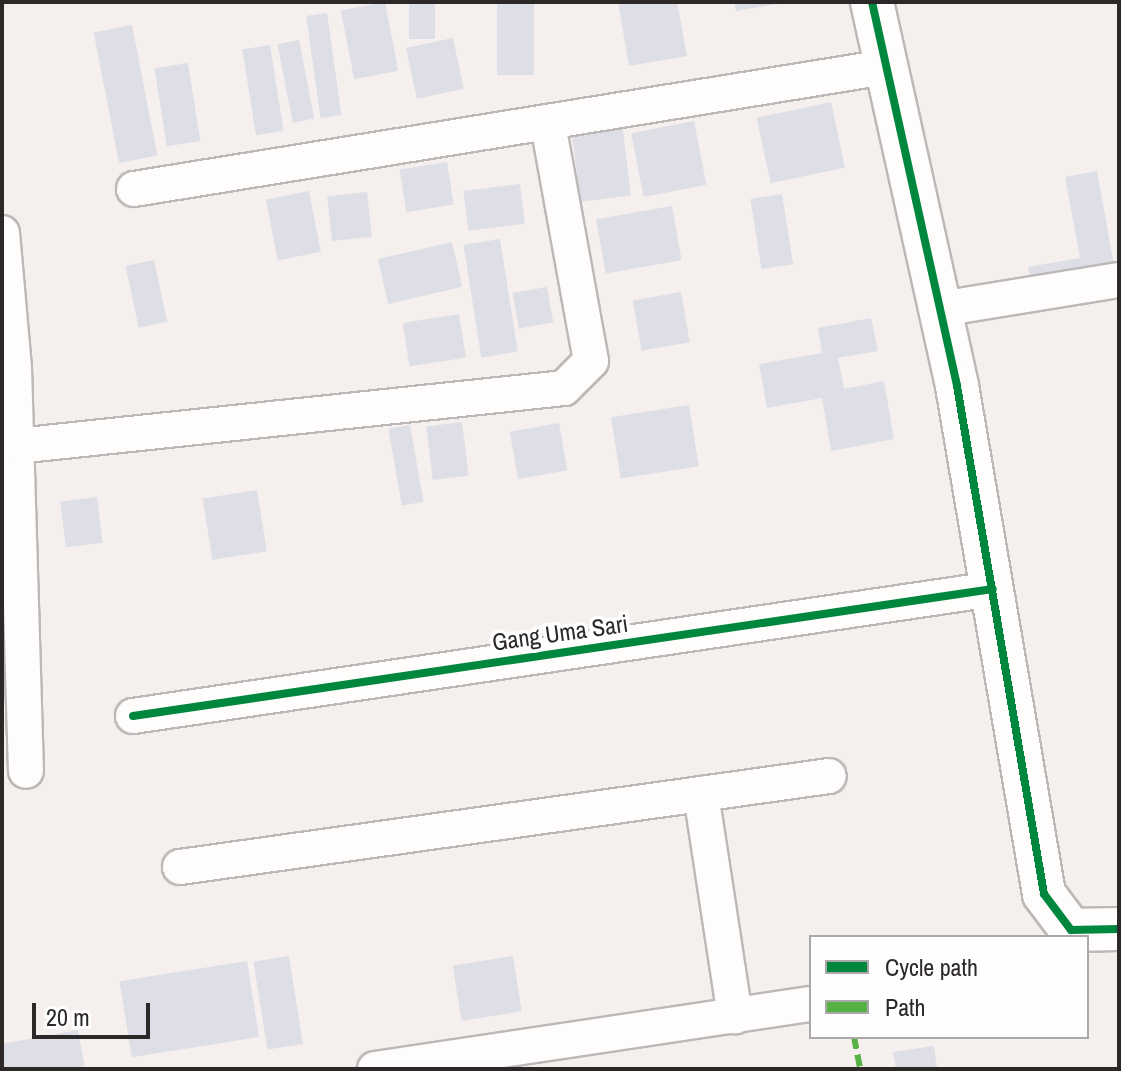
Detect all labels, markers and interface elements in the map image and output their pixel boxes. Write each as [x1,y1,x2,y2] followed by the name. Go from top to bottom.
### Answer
[490,609,630,657] street label: Gang Uma Sari
[809,935,1089,1039] legend
[885,951,978,983] text: Cycle path
[36,987,154,1037] scale bar
[885,991,926,1023] text: Path
[46,1001,90,1033] text: 20 m

